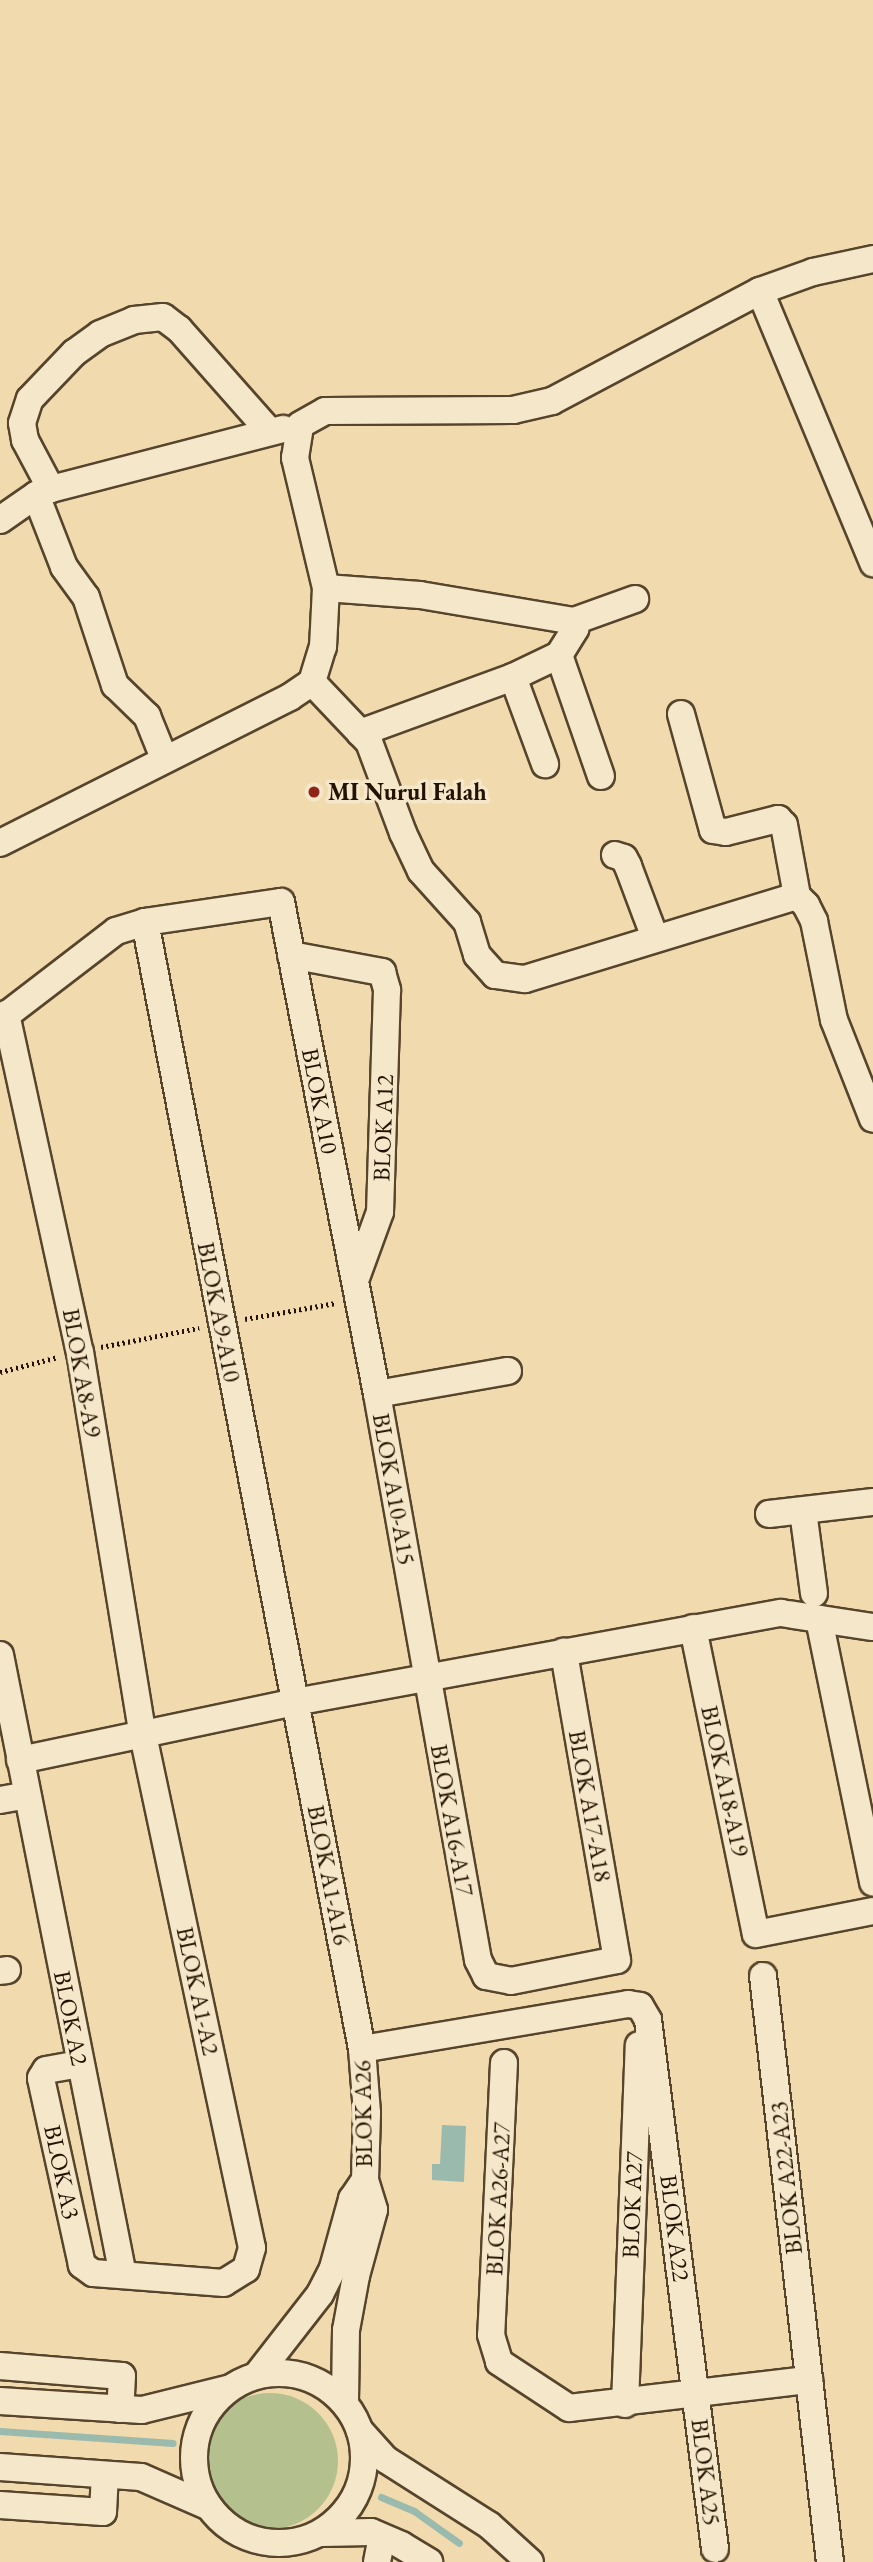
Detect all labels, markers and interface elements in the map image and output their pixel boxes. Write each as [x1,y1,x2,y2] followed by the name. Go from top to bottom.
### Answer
[328,778,487,806] place label: MI Nurul Falah
[306,784,322,800] marker: MI Nurul Falah
[296,1046,344,1156] street label: BLOK A10
[367,1074,399,1182] street label: BLOK A12
[191,1240,247,1384] street label: BLOK A9-A10
[56,1306,108,1440] street label: BLOK A8-A9
[366,1411,422,1567] street label: BLOK A10-A15
[695,1703,755,1859] street label: BLOK A18-A19
[562,1728,618,1884] street label: BLOK A17-A18
[424,1742,480,1898] street label: BLOK A16-A17
[301,1803,357,1947] street label: BLOK A1-A16
[170,1924,226,2058] street label: BLOK A1-A2
[48,1968,94,2068] street label: BLOK A2
[348,2060,378,2168] street label: BLOK A26
[764,2100,808,2256] street label: BLOK A22-A23
[38,2122,86,2222] street label: BLOK A3
[480,2122,516,2276] street label: BLOK A26-A27
[616,2151,648,2259] street label: BLOK A27
[654,2173,696,2283] street label: BLOK A22
[685,2417,727,2527] street label: BLOK A25

